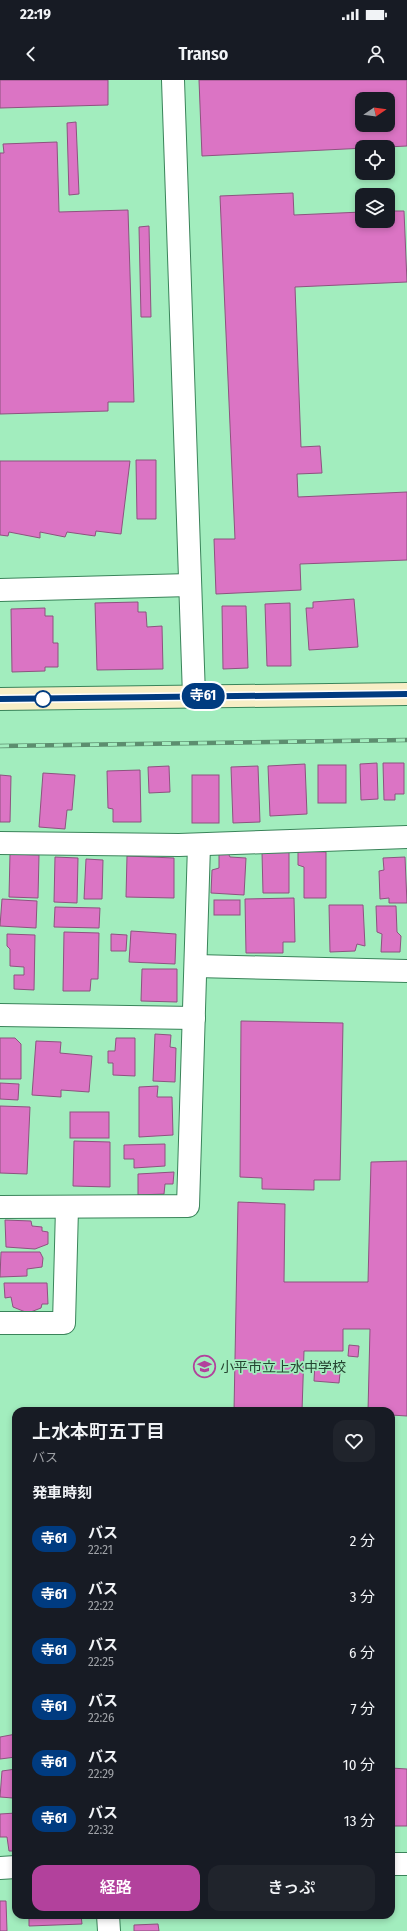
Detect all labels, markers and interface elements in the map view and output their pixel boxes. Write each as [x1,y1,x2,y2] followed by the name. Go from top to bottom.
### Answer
[20,5,51,23] text: 22:19
[20,43,42,65] icon: back
[179,43,228,65] text: Transo
[365,43,387,65] icon: person
[355,92,395,132] north arrow
[355,92,395,228] map controls
[355,140,395,180] button: locate
[355,188,395,228] button: layers
[180,683,226,709] line badge: 寺61
[190,687,216,704] text: 寺61
[34,690,52,708] unlabelled marker
[191,1354,217,1380] school or university icon: 小平市立上水中学校
[220,1359,346,1376] place label: 小平市立上水中学校
[32,1420,165,1443] text: 上水本町五丁目
[333,1420,375,1462] button: heart
[32,1450,58,1465] text: バス
[32,1484,92,1502] text: 発車時刻
[88,1524,118,1542] text: バス
[41,1530,67,1547] text: 寺61
[350,1532,375,1550] text: 2 分
[88,1542,113,1557] text: 22:21
[88,1580,118,1598] text: バス
[41,1586,67,1603] text: 寺61
[350,1588,375,1606] text: 3 分
[88,1598,114,1613] text: 22:22
[88,1636,118,1654] text: バス
[41,1642,67,1659] text: 寺61
[349,1644,375,1662] text: 6 分
[88,1654,114,1669] text: 22:25
[88,1692,118,1710] text: バス
[41,1698,67,1715] text: 寺61
[350,1700,375,1718] text: 7 分
[88,1710,114,1725] text: 22:26
[88,1748,118,1766] text: バス
[41,1754,67,1771] text: 寺61
[343,1756,375,1774] text: 10 分
[88,1766,114,1781] text: 22:29
[88,1804,118,1822] text: バス
[41,1810,67,1827] text: 寺61
[344,1812,375,1830] text: 13 分
[88,1822,114,1837] text: 22:32
[32,1865,200,1911] button: 経路
[208,1865,375,1911] button: きっぷ

